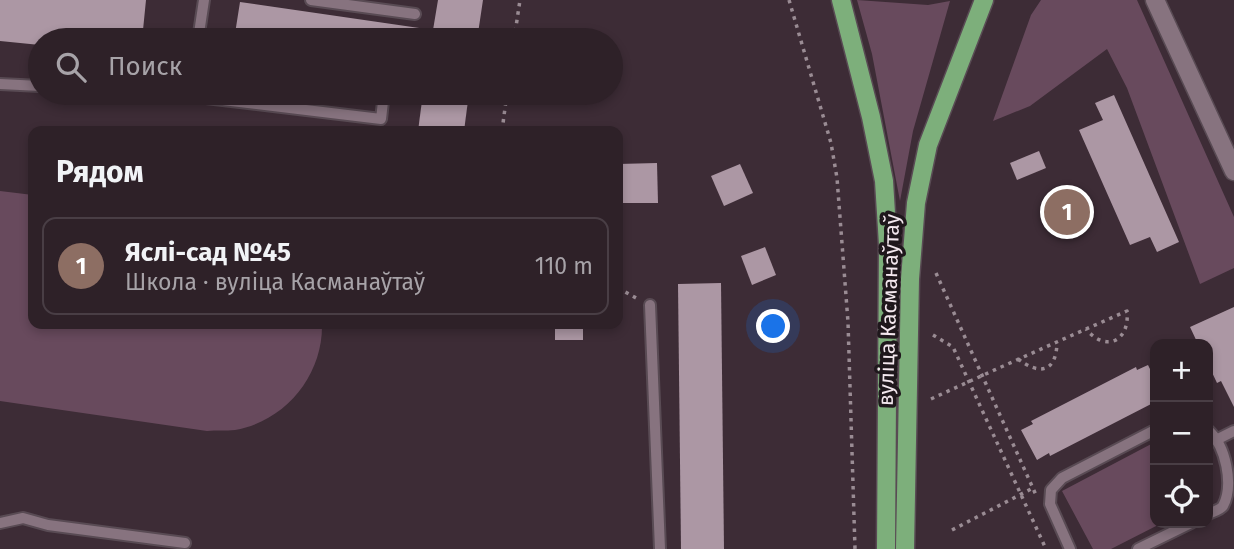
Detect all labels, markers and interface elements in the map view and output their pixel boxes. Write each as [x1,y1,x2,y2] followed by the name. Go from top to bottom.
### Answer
[28,28,623,105] search box
[52,48,90,86] icon: search
[108,51,182,82] text: Поиск
[56,154,144,190] text: Рядом
[1044,186,1090,238] pin: 1
[873,213,905,406] street label: вуліца Касманаўтаў
[125,237,291,268] text: Яслі-сад №45
[76,252,86,280] text: 1
[535,252,593,280] text: 110 m
[125,268,425,296] text: Школа · вуліца Касманаўтаў
[756,309,790,343] your location
[1150,339,1213,528] map controls
[1150,339,1213,402] button: +
[1150,402,1213,465] button: −
[1150,465,1213,528] button: locate

